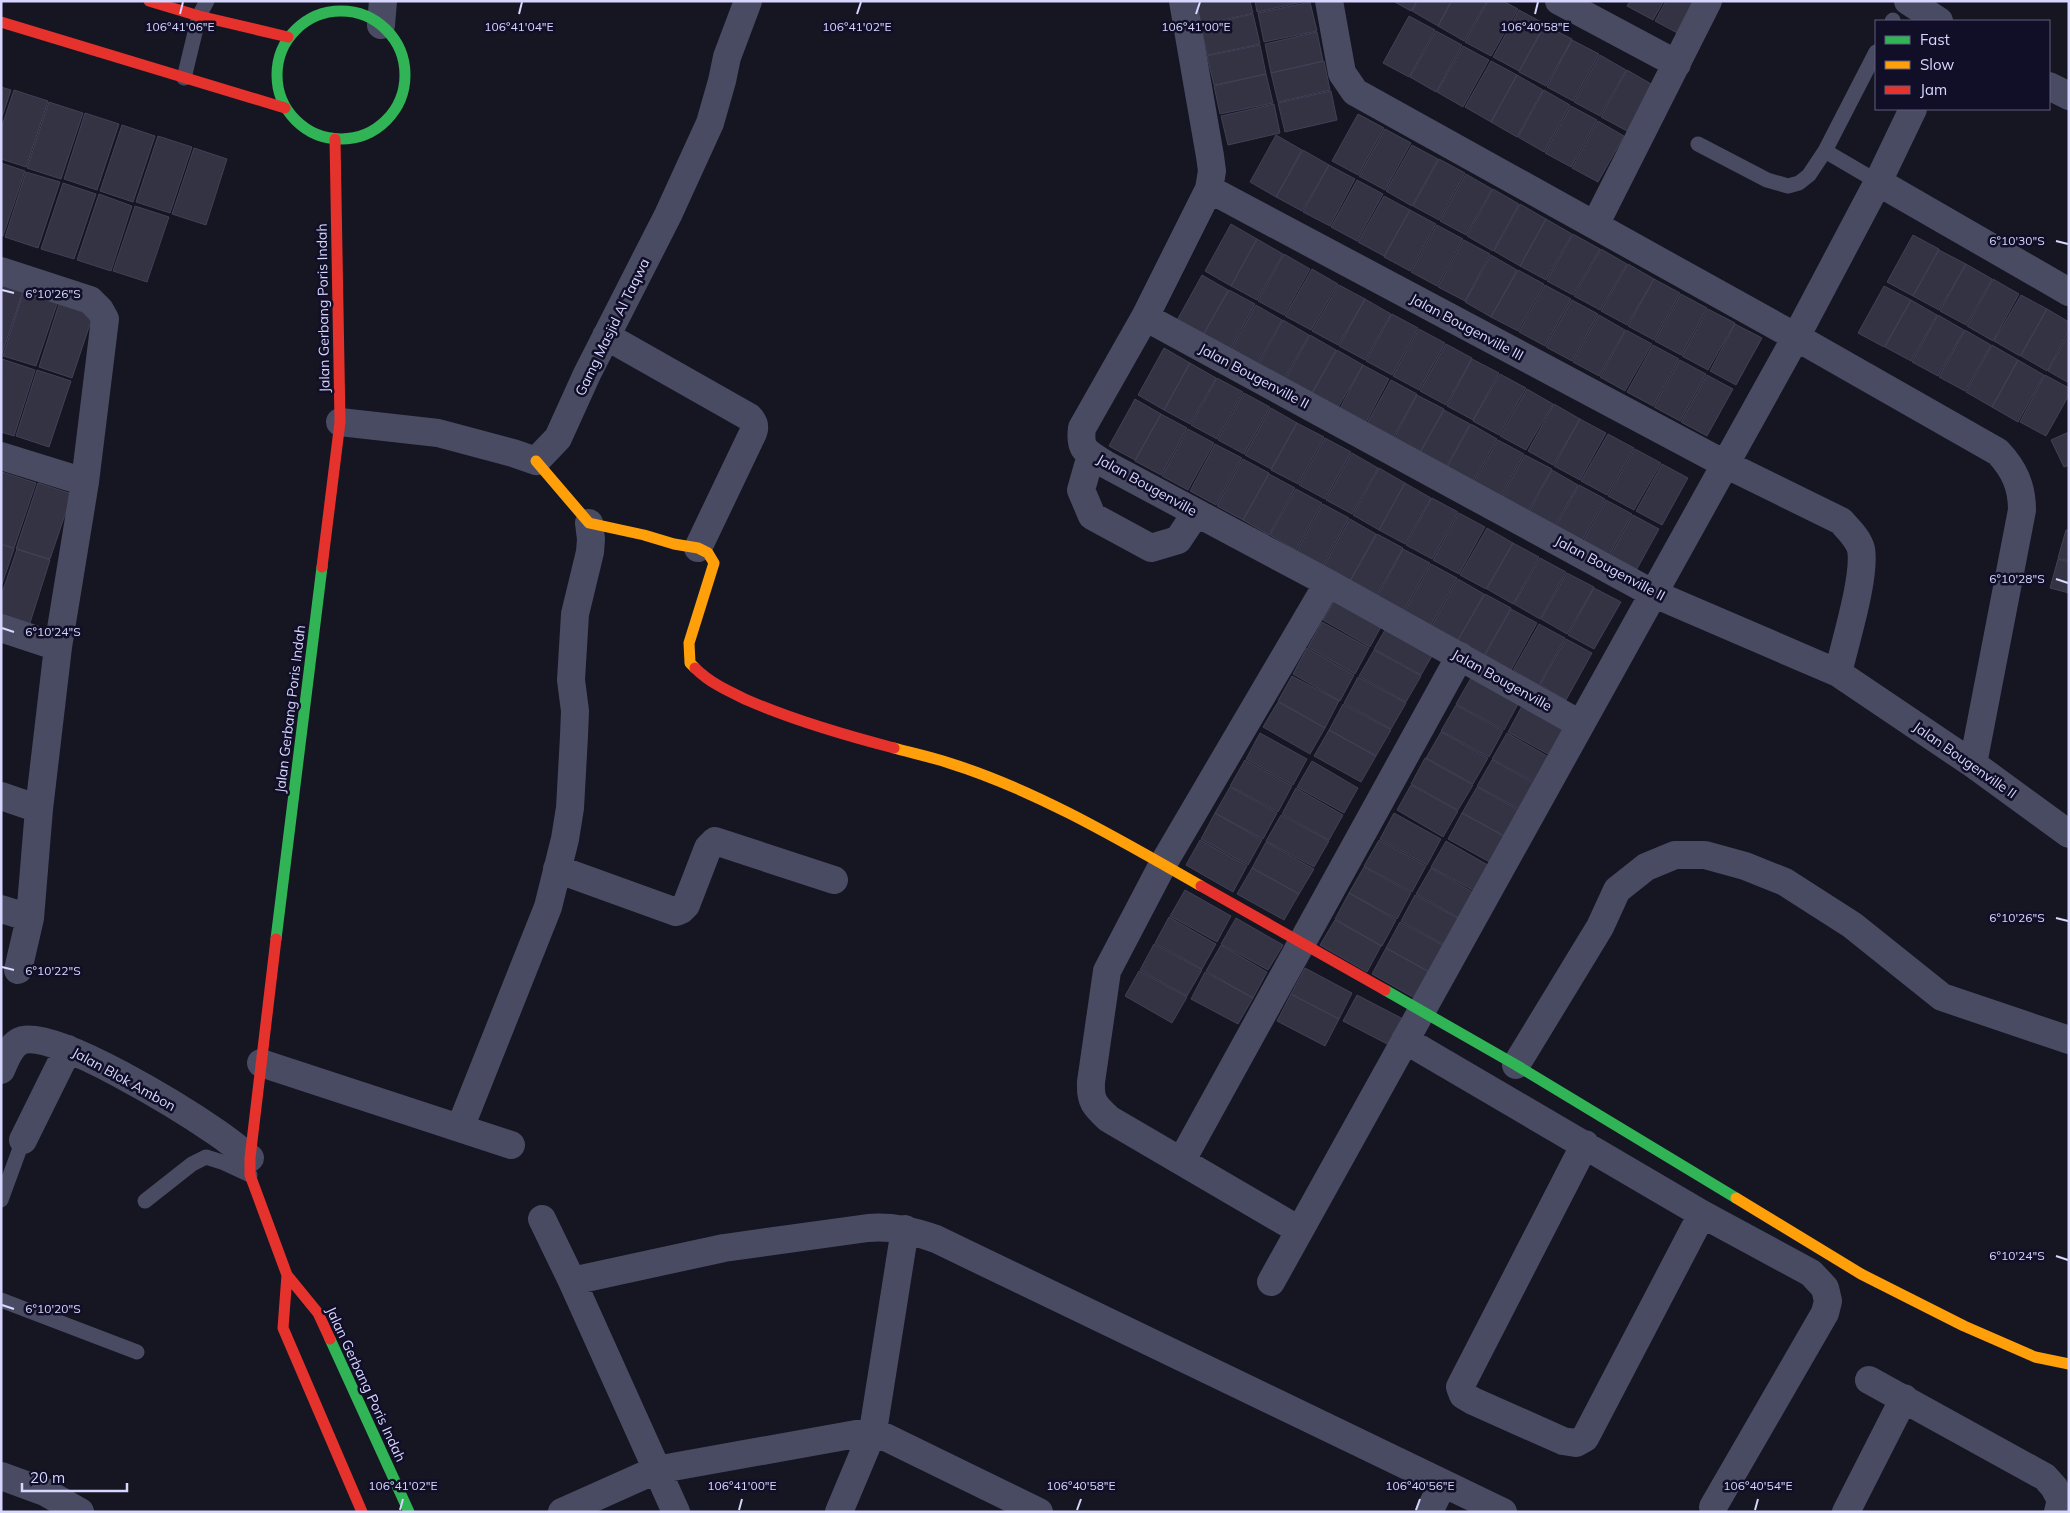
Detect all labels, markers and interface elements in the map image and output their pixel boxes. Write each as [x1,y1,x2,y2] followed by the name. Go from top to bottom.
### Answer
[145,19,215,34] text: 106°41'06"E
[484,19,554,34] text: 106°41'04"E
[822,19,892,34] text: 106°41'02"E
[1161,19,1231,34] text: 106°41'00"E
[1500,19,1570,34] text: 106°40'58"E
[1875,20,2050,110] legend
[1920,30,1950,49] text: Fast
[1920,55,1954,74] text: Slow
[1920,80,1947,99] text: Jam
[313,223,333,393] street label: Jalan Gerbang Poris Indah
[1989,233,2045,248] text: 6°10'30"S
[571,255,653,399] street label: Gamg Masjid Al Taqwa
[25,286,81,301] text: 6°10'26"S
[1407,289,1527,365] street label: Jalan Bougenville III
[1196,339,1312,413] street label: Jalan Bougenville II
[1094,450,1200,520] street label: Jalan Bougenville
[1552,531,1668,605] street label: Jalan Bougenville II
[1989,571,2045,586] text: 6°10'28"S
[25,624,81,639] text: 6°10'24"S
[271,624,309,794] street label: Jalan Gerbang Poris Indah
[1449,645,1555,715] street label: Jalan Bougenville
[1910,718,2020,802] street label: Jalan Bougenville II
[1989,910,2045,925] text: 6°10'26"S
[25,963,81,978] text: 6°10'22"S
[69,1043,179,1115] street label: Jalan Blok Ambon
[1989,1248,2045,1263] text: 6°10'24"S
[25,1301,81,1316] text: 6°10'20"S
[322,1303,410,1465] street label: Jalan Gerbang Poris Indah
[22,1460,128,1492] scale bar
[30,1468,65,1487] text: 20 m
[368,1478,438,1493] text: 106°41'02"E
[707,1478,777,1493] text: 106°41'00"E
[1046,1478,1116,1493] text: 106°40'58"E
[1385,1478,1455,1493] text: 106°40'56"E
[1723,1478,1793,1493] text: 106°40'54"E

